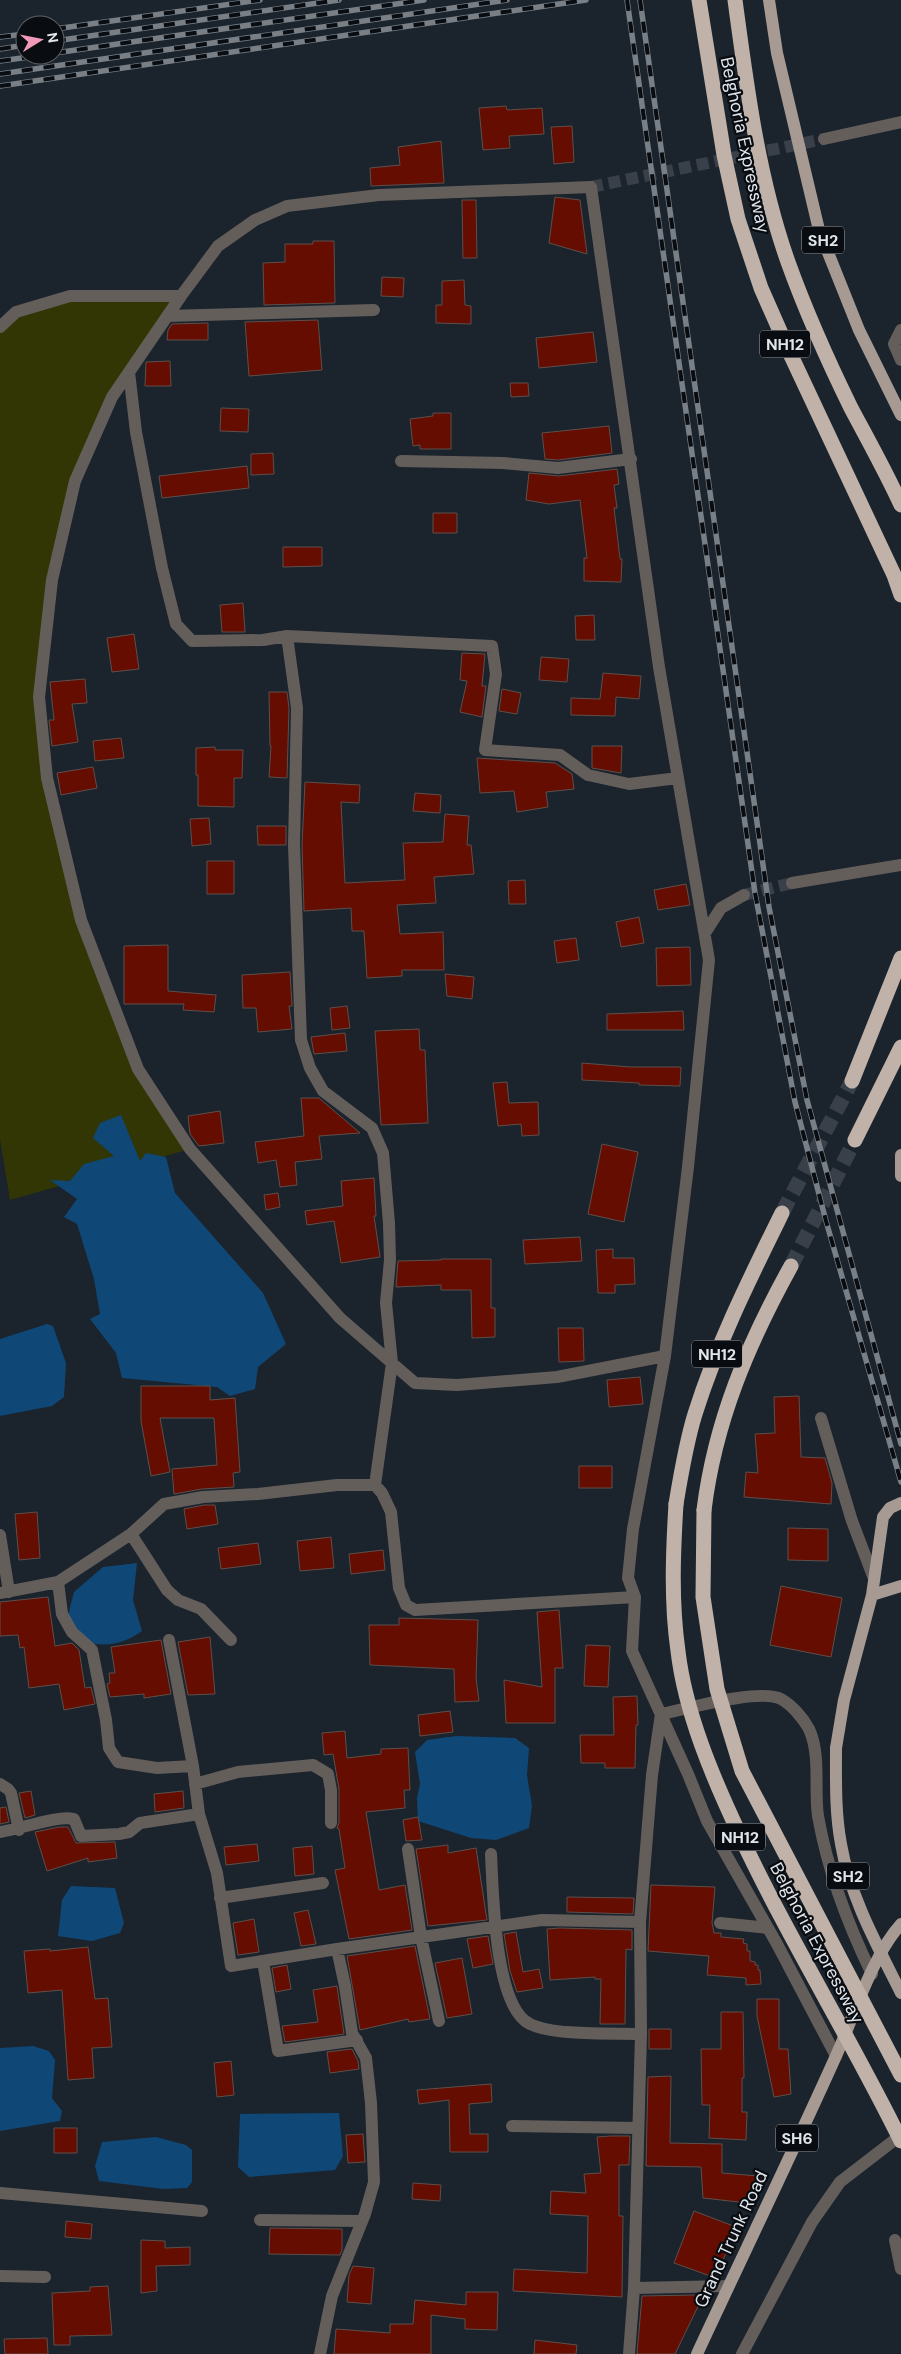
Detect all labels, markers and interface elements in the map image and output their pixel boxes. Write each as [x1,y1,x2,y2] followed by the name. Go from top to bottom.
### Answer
[15,15,65,65] north arrow
[43,31,63,44] text: N
[715,55,775,235] street label: Belghoria Expressway
[802,226,844,254] road number: SH2
[760,330,810,358] road number: NH12
[692,1340,742,1368] road number: NH12
[715,1824,765,1850] road number: NH12
[764,1858,870,2028] street label: Belghoria Expressway
[827,1862,869,1890] road number: SH2
[776,2124,818,2152] road number: SH6
[689,2167,773,2311] street label: Grand Trunk Road

